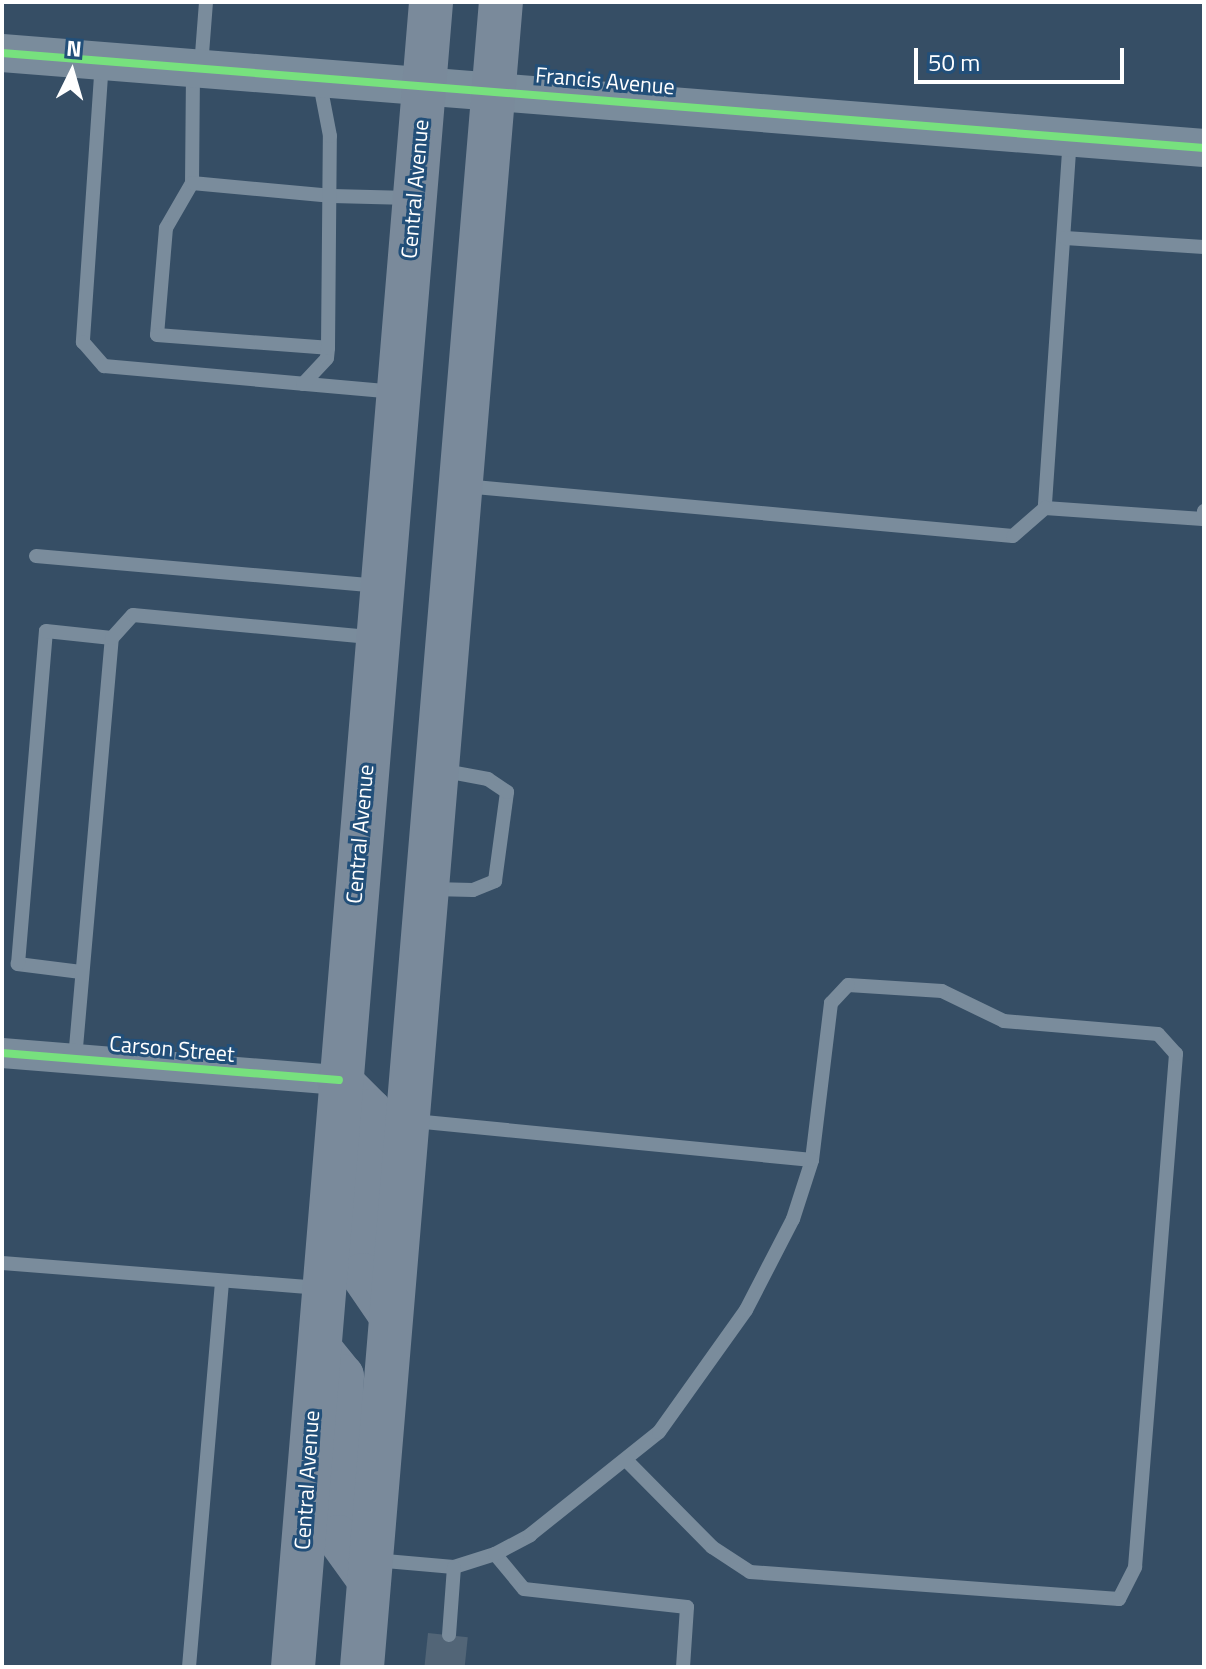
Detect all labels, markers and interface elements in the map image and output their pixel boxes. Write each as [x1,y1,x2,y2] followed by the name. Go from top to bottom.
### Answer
[65,30,83,66] text: N
[32,32,112,112] north arrow
[918,32,1128,82] scale bar
[928,44,980,80] text: 50 m
[534,62,676,100] street label: Francis Avenue
[396,118,434,260] street label: Central Avenue
[341,763,379,905] street label: Central Avenue
[108,1030,236,1068] street label: Carson Street
[289,1409,325,1551] street label: Central Avenue

